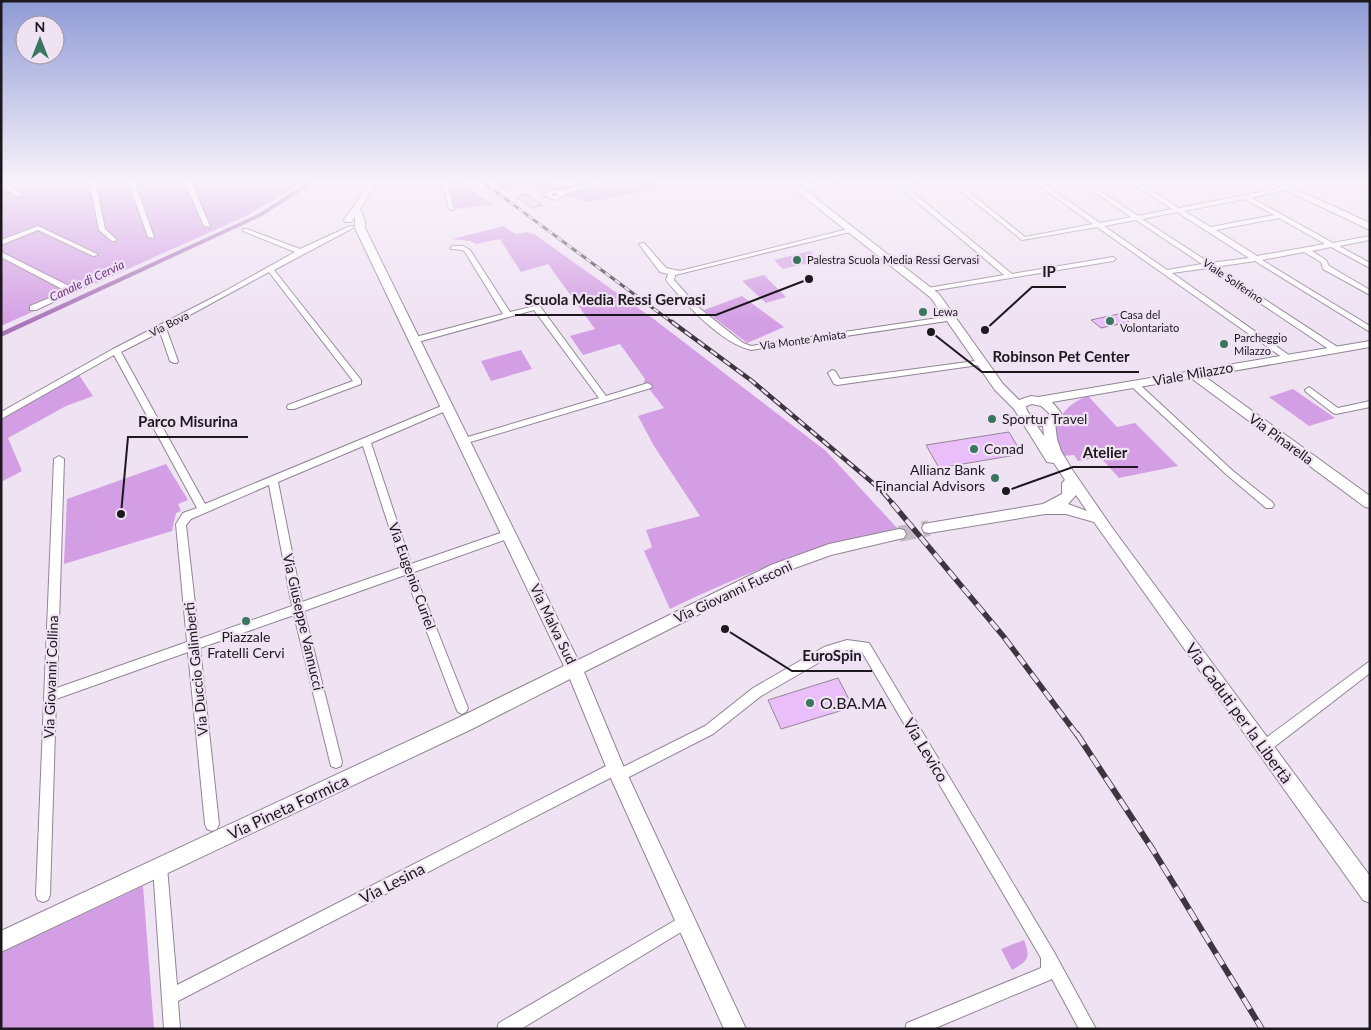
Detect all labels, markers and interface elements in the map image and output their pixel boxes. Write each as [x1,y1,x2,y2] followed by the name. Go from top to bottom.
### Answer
[15,15,65,65] north arrow
[35,18,45,35] text: N
[807,253,979,266] place label: Palestra Scuola Media Ressi Gervasi
[791,254,803,266] marker: Palestra Scuola Media Ressi Gervasi
[1201,256,1266,306] street label: Viale Solferino
[47,257,127,304] water label: Canale di Cervia
[1032,257,1066,287] callout: IP
[1042,262,1056,280] text: IP
[515,285,716,315] callout: Scuola Media Ressi Gervasi
[525,290,706,308] text: Scuola Media Ressi Gervasi
[933,305,958,318] place label: Lewa
[917,306,929,318] marker: Lewa
[147,308,191,339] street label: Via Bova
[1120,308,1179,334] place label: Casa del Volontariato
[1104,315,1116,327] marker: Casa del Volontariato
[759,327,847,352] street label: Via Monte Amiata
[1234,331,1287,357] place label: Parcheggio Milazzo
[1218,338,1230,350] marker: Parcheggio Milazzo
[982,342,1139,372] callout: Robinson Pet Center
[992,347,1130,365] text: Robinson Pet Center
[1152,358,1234,389] street label: Viale Milazzo
[128,407,248,437] callout: Parco Misurina
[1246,409,1317,468] street label: Via Pinarella
[1002,410,1087,427] place label: Sportur Travel
[138,412,238,430] text: Parco Misurina
[986,413,998,425] marker: Sportur Travel
[1073,437,1138,467] callout: Atelier
[984,440,1024,457] place label: Conad
[968,443,980,455] marker: Conad
[1082,443,1128,461] text: Atelier
[875,461,986,494] place label: Allianz Bank Financial Advisors
[989,472,1001,484] marker: Allianz Bank Financial Advisors
[385,520,440,632] street label: Via Eugenio Curiel
[279,552,327,692] street label: Via Giuseppe Vannucci
[671,557,794,626] street label: Via Giovanni Fusconi
[527,581,580,667] street label: Via Malva Sud
[180,601,211,737] street label: Via Duccio Galimberti
[40,615,61,739] street label: Via Giovanni Collina
[240,615,252,627] marker: Piazzale Fratelli Cervi
[207,628,285,661] place label: Piazzale Fratelli Cervi
[1182,639,1297,787] street label: Via Caduti per la Libertà
[792,641,872,671] callout: EuroSpin
[802,646,862,664] text: EuroSpin
[820,693,887,712] place label: O.BA.MA
[804,697,816,709] marker: O.BA.MA
[900,714,953,785] street label: Via Levico
[224,770,351,843] street label: Via Pineta Formica
[356,858,427,907] street label: Via Lesina

